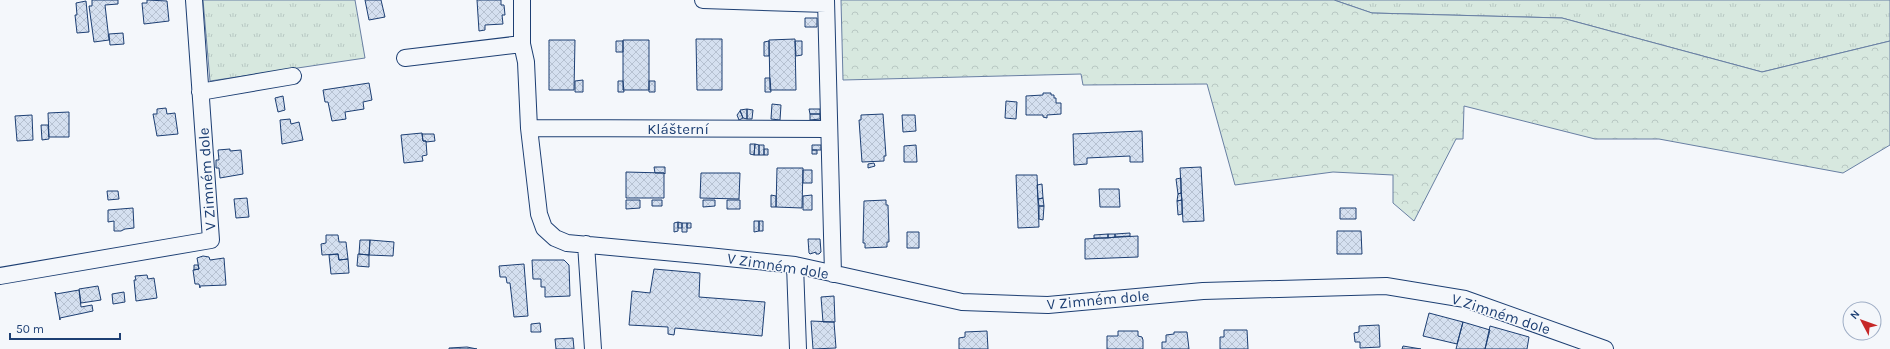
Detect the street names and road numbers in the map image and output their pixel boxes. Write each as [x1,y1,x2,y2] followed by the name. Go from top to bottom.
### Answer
[647,120,709,138] street label: Klášterní
[194,127,220,231] street label: V Zimném dole
[726,249,830,283] street label: V Zimném dole
[1046,287,1150,313] street label: V Zimném dole
[1449,290,1553,338] street label: V Zimném dole

